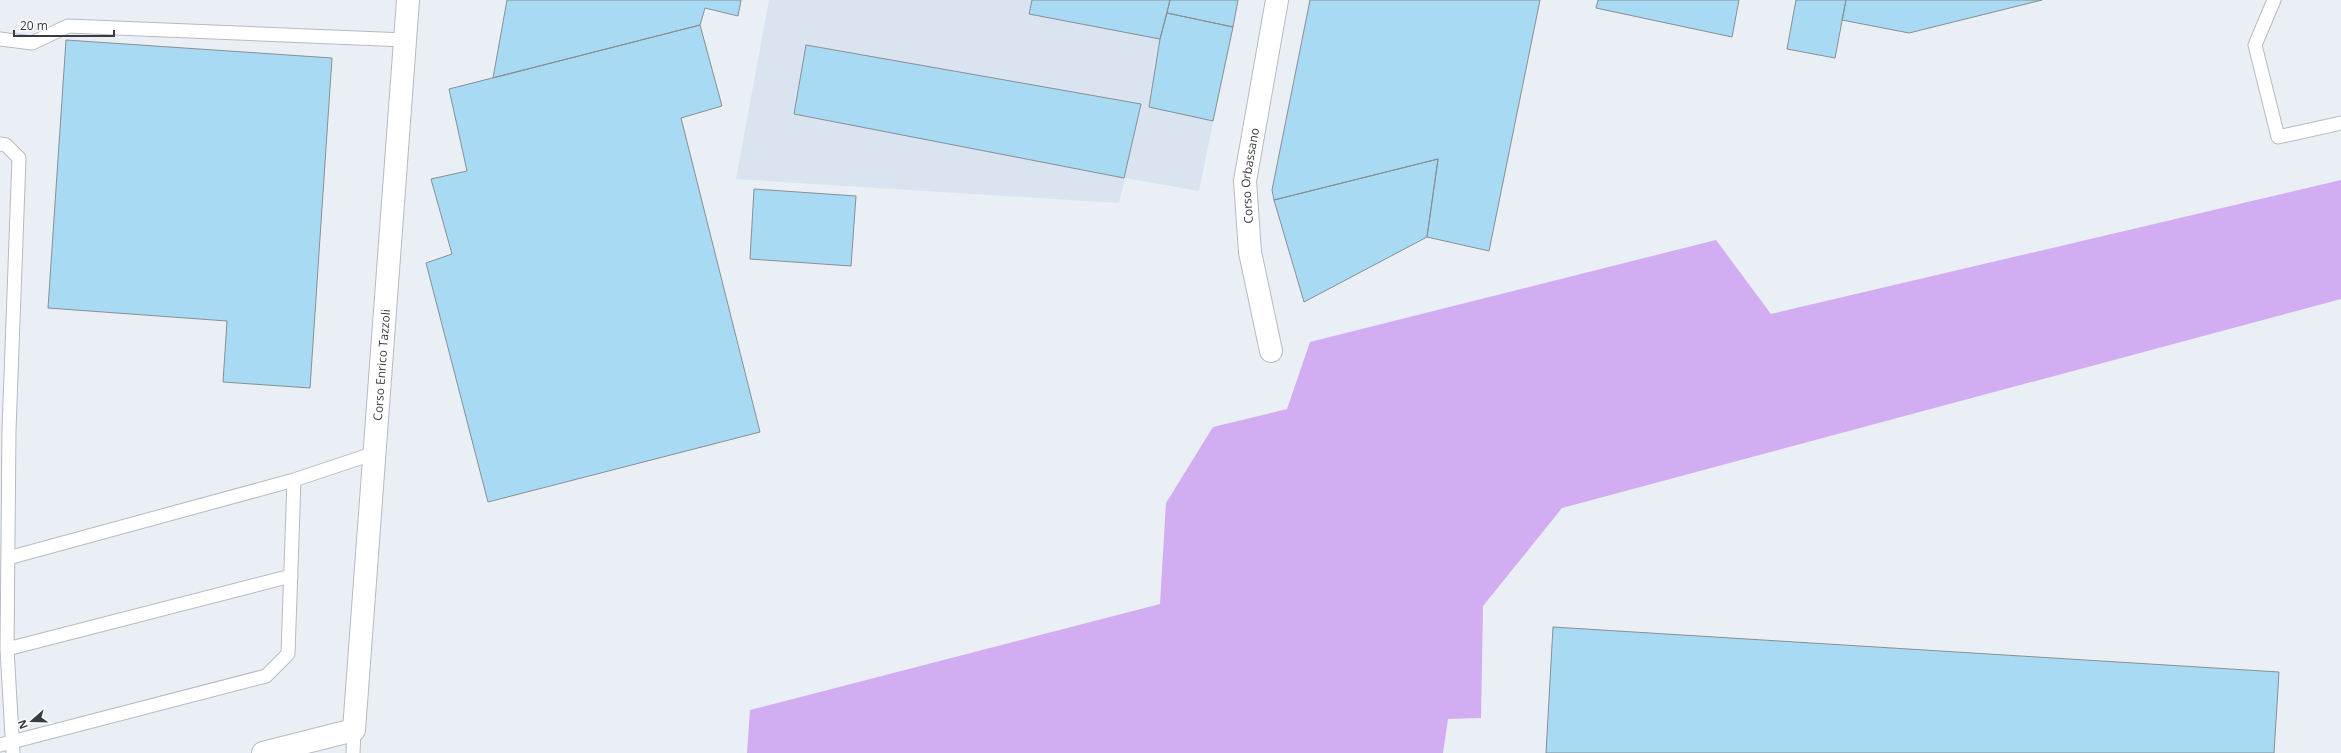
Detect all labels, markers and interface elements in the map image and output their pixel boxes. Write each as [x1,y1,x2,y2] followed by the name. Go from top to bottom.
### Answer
[14,12,114,38] scale bar
[20,17,48,34] text: 20 m
[1236,126,1263,224] street label: Corso Orbassano
[368,309,394,421] street label: Corso Enrico Tazzoli
[12,701,52,741] north arrow
[14,718,31,731] text: N

